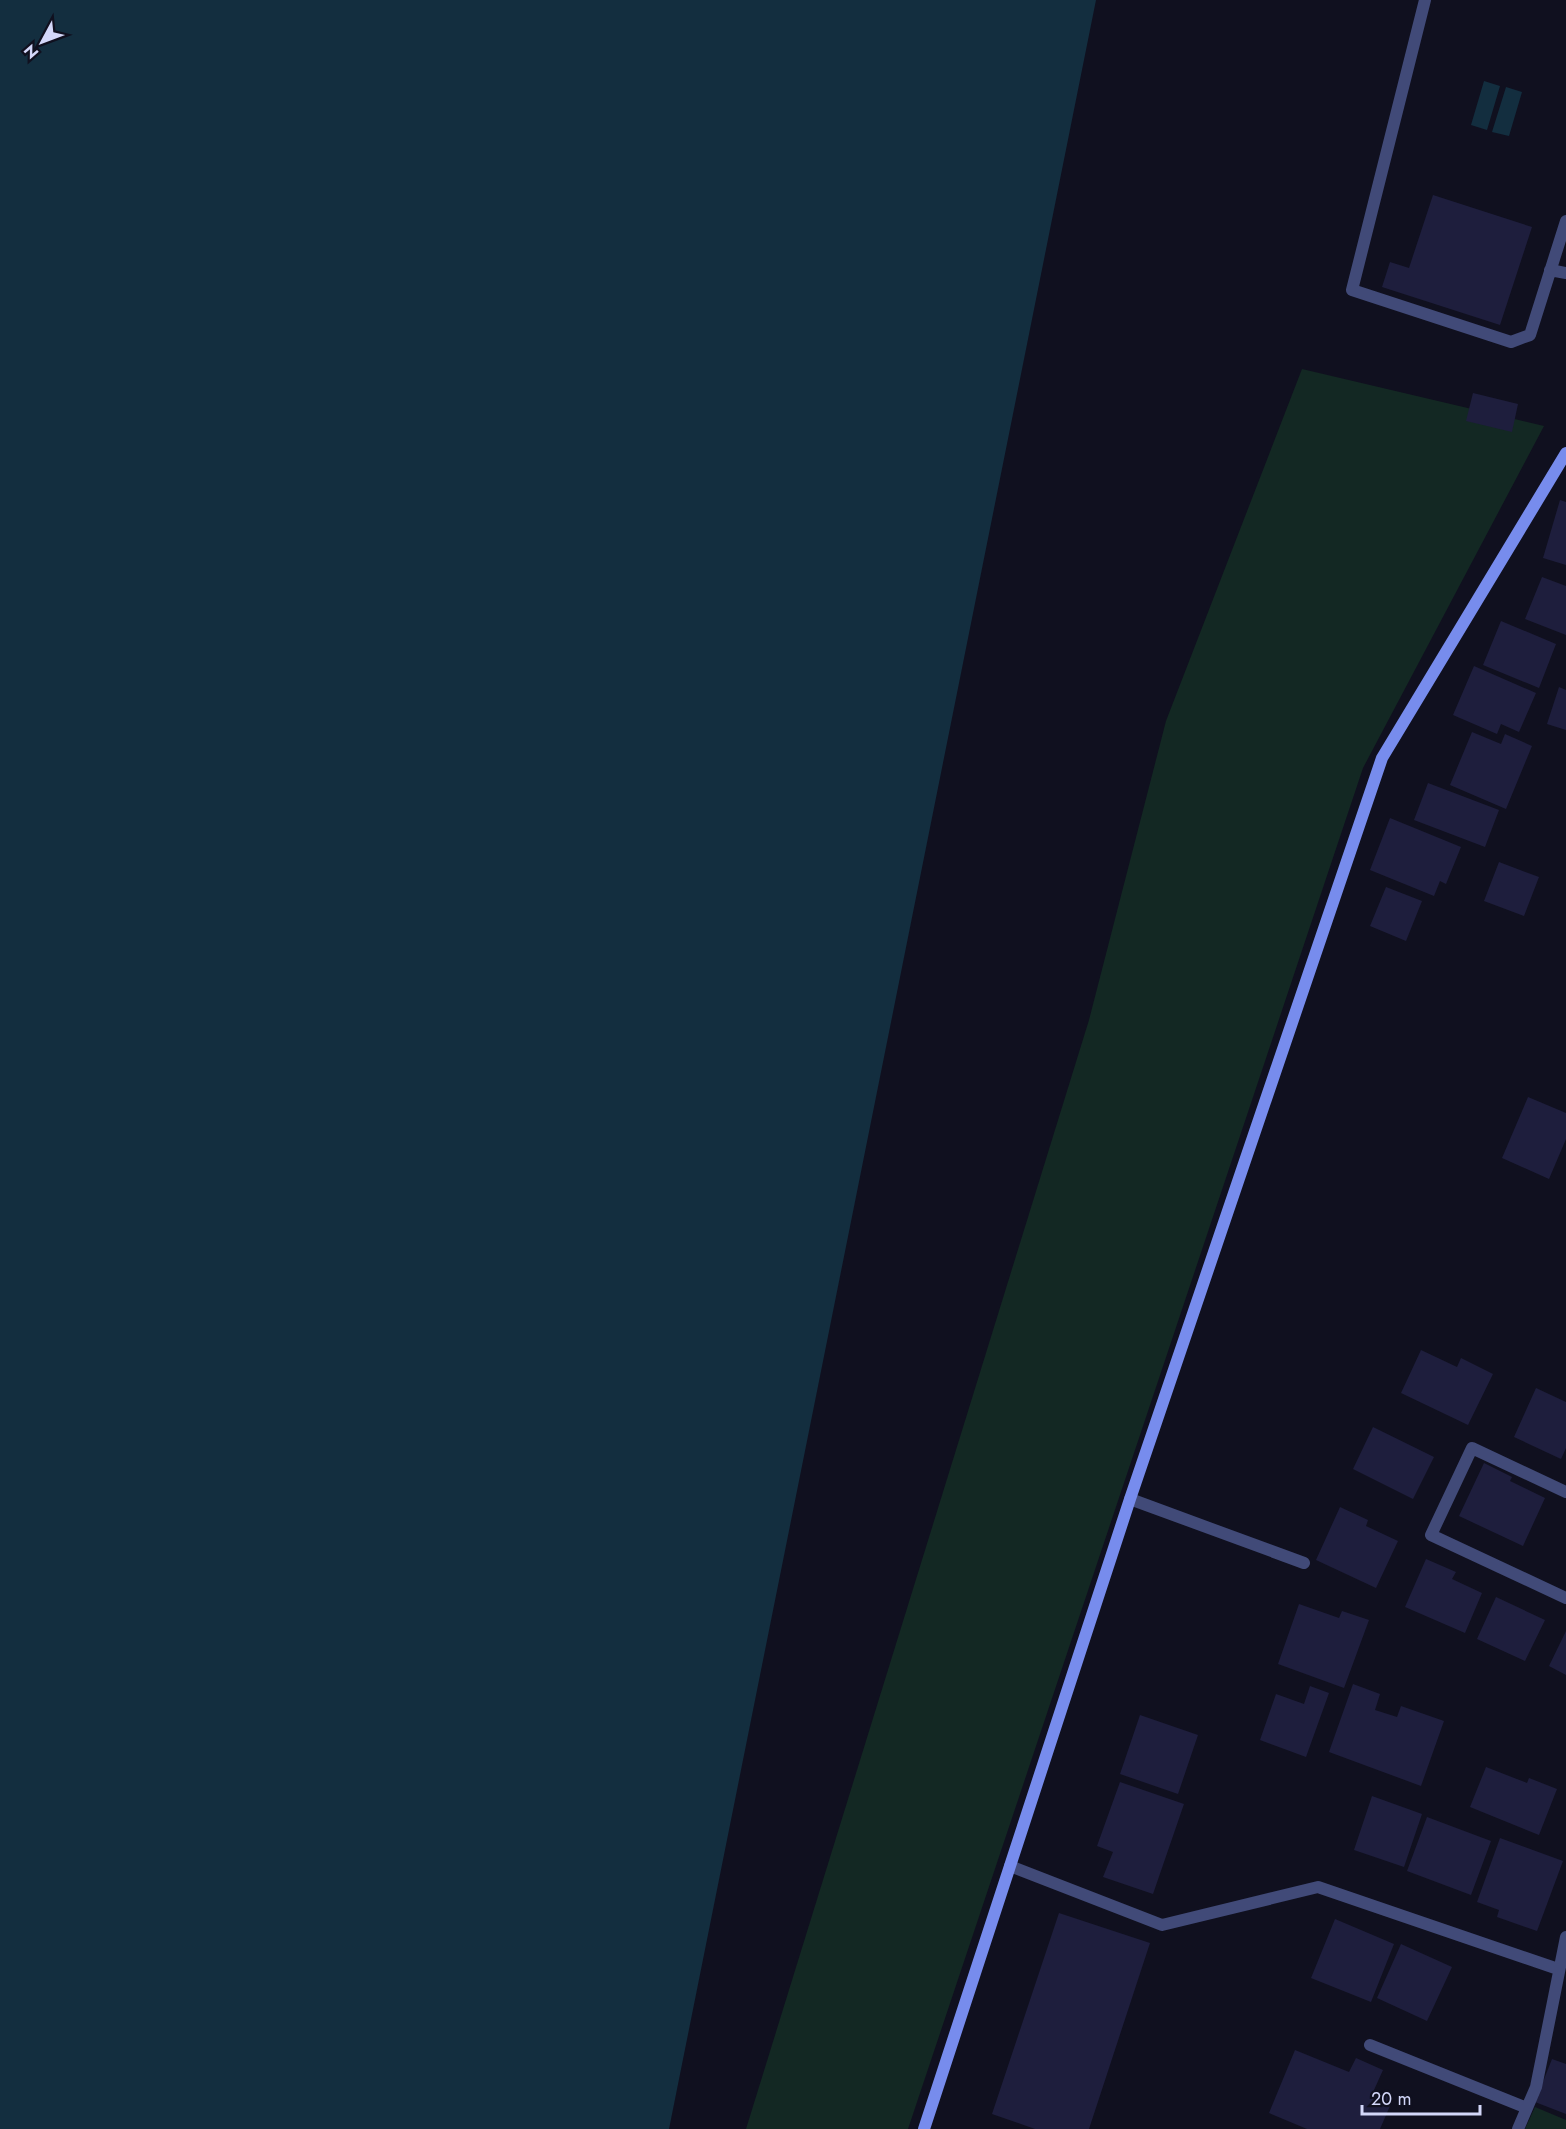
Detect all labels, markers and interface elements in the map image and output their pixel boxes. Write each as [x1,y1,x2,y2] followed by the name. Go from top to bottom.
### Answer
[12,12,72,72] north arrow
[18,39,44,64] text: N
[1362,2078,1480,2116] scale bar
[1371,2086,1411,2112] text: 20 m

